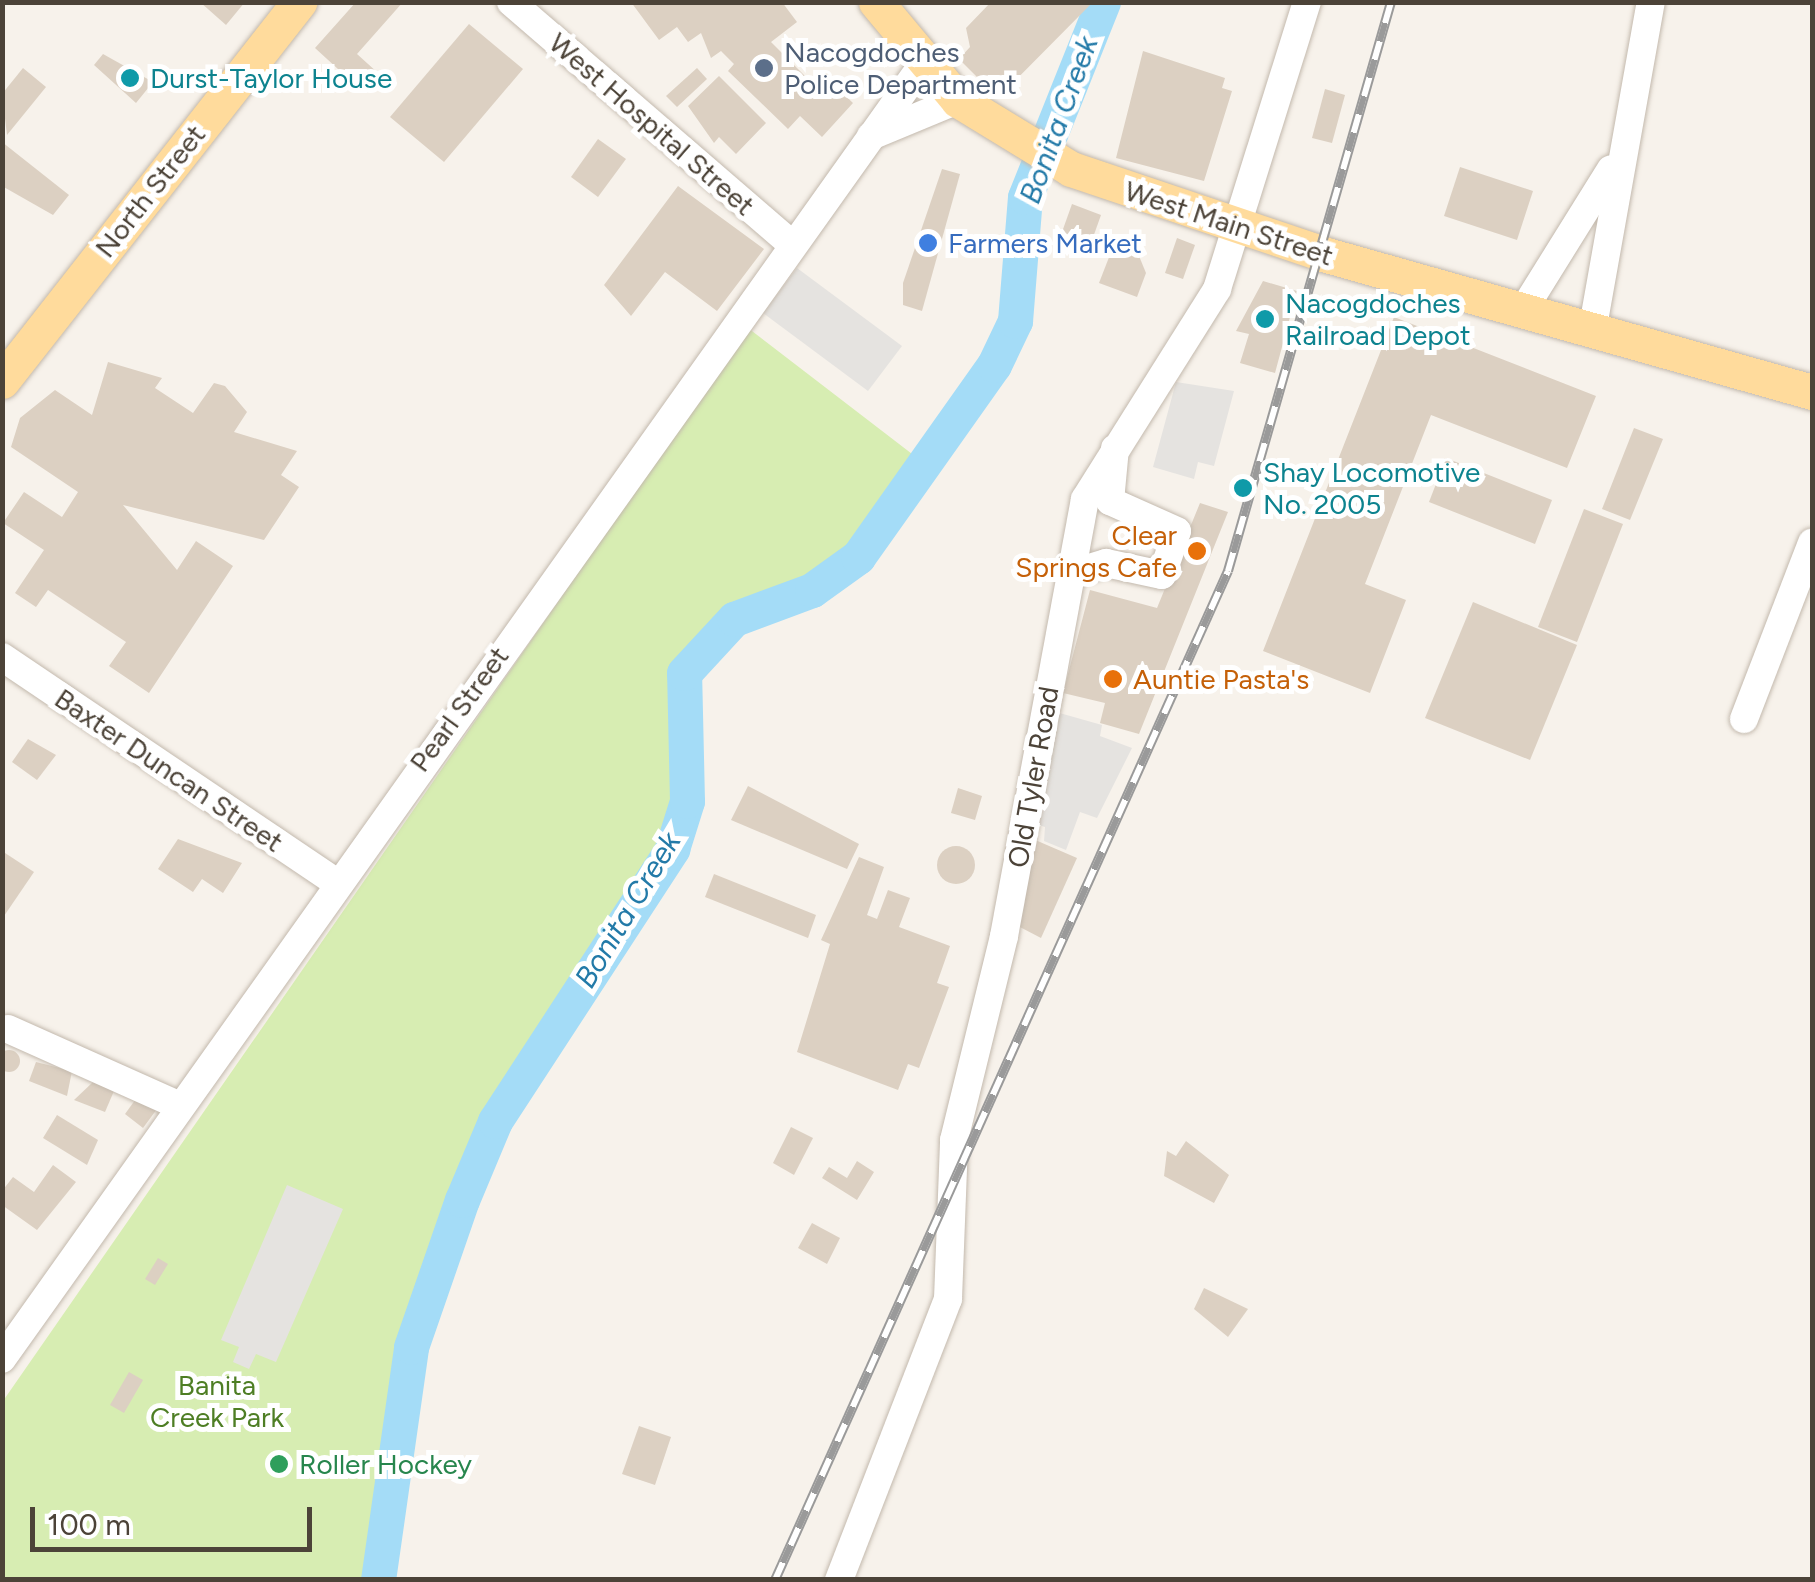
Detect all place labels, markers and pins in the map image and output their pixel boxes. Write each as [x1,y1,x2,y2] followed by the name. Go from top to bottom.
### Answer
[784,35,1017,101] place label: Nacogdoches Police Department
[753,57,775,79] marker: Nacogdoches Police Department
[150,61,392,95] place label: Durst-Taylor House
[119,67,141,89] marker: Durst-Taylor House
[948,226,1142,260] place label: Farmers Market
[917,232,939,254] marker: Farmers Market
[1285,286,1471,352] place label: Nacogdoches Railroad Depot
[1254,308,1276,330] marker: Nacogdoches Railroad Depot
[1263,455,1480,521] place label: Shay Locomotive No. 2005
[1232,477,1254,499] marker: Shay Locomotive No. 2005
[1015,518,1177,584] place label: Clear Springs Cafe
[1186,540,1208,562] marker: Clear Springs Cafe
[1133,662,1309,696] place label: Auntie Pasta's
[1102,668,1124,690] marker: Auntie Pasta's
[299,1447,472,1481] place label: Roller Hockey
[268,1453,290,1475] marker: Roller Hockey

